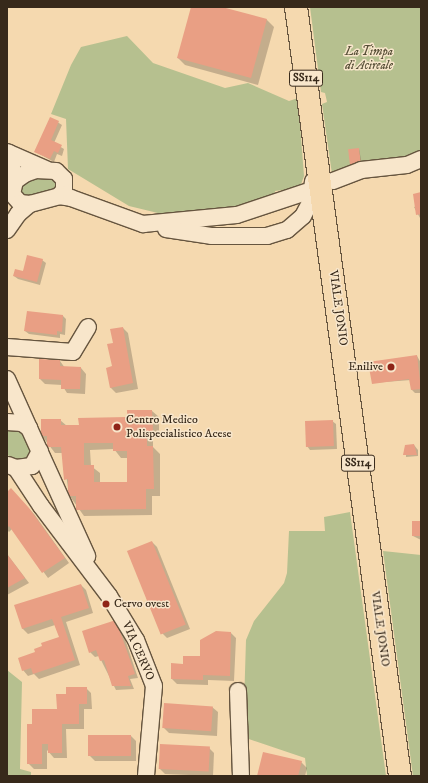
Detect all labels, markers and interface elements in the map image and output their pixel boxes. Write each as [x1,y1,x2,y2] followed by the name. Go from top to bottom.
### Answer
[345,45,393,73] park label: La Timpa di Acireale
[289,69,323,87] road number: SS114
[326,269,350,347] street label: VIALE JONIO
[348,360,383,374] place label: Enilive
[386,362,396,372] marker: Enilive
[126,413,232,441] place label: Centro Medico Polispecialistico Acese
[111,421,123,433] marker: Centro Medico Polispecialistico Acese
[341,454,375,472] road number: SS114
[368,590,392,668] street label: VIALE JONIO
[114,597,169,611] place label: Cervo ovest
[101,599,111,609] marker: Cervo ovest
[119,619,157,683] street label: VIA CERVO

